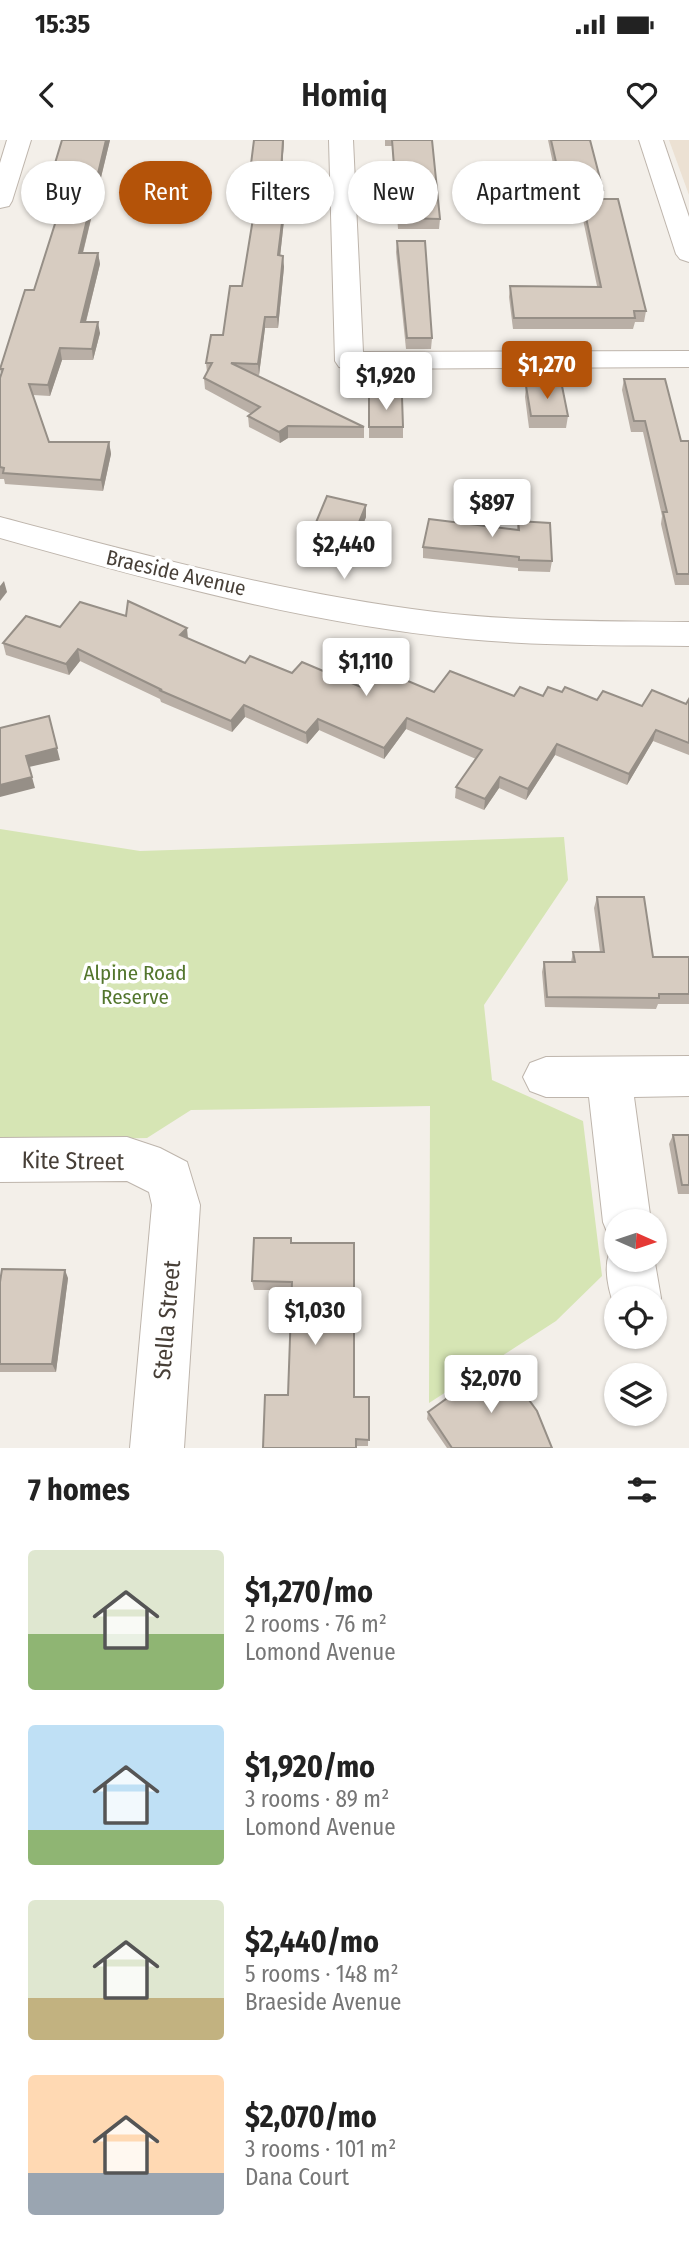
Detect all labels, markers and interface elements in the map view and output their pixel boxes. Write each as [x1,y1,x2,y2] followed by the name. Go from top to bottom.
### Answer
[35,9,90,40] text: 15:35
[28,76,66,114] icon: back
[301,76,388,114] text: Homiq
[623,76,661,114] icon: heart
[21,161,105,224] chip: Buy
[119,161,212,224] chip: Rent
[226,161,334,224] chip: Filters
[348,161,438,224] chip: New
[452,161,604,224] chip: Apartment
[490,342,604,401] pin: $1,270
[518,350,576,378] text: $1,270
[329,352,443,412] pin: $1,920
[356,361,416,389] text: $1,920
[451,480,533,539] pin: $897
[470,488,514,516] text: $897
[287,522,401,581] pin: $2,440
[313,530,375,558] text: $2,440
[104,544,248,602] street label: Braeside Avenue
[309,638,423,698] pin: $1,110
[339,647,393,675] text: $1,110
[84,960,186,1010] park label: Alpine Road Reserve
[21,1146,125,1176] street label: Kite Street
[604,1209,667,1272] north arrow
[604,1209,667,1426] map controls
[148,1259,186,1381] street label: Stella Street
[604,1286,667,1349] button: locate
[258,1288,372,1347] pin: $1,030
[285,1296,346,1324] text: $1,030
[434,1356,548,1415] pin: $2,070
[604,1363,667,1426] button: layers
[460,1364,522,1392] text: $2,070
[623,1471,661,1509] icon: filters
[28,1472,130,1508] text: 7 homes
[245,1574,373,1610] text: $1,270/mo
[84,1578,168,1662] icon: home
[245,1610,387,1638] text: 2 rooms · 76 m²
[245,1638,396,1666] text: Lomond Avenue
[245,1749,375,1785] text: $1,920/mo
[84,1753,168,1837] icon: home
[245,1785,389,1813] text: 3 rooms · 89 m²
[245,1813,396,1841] text: Lomond Avenue
[245,1924,379,1960] text: $2,440/mo
[84,1928,168,2012] icon: home
[245,1960,399,1988] text: 5 rooms · 148 m²
[245,1988,401,2016] text: Braeside Avenue
[245,2099,377,2135] text: $2,070/mo
[84,2103,168,2187] icon: home
[245,2135,396,2163] text: 3 rooms · 101 m²
[245,2163,349,2191] text: Dana Court

